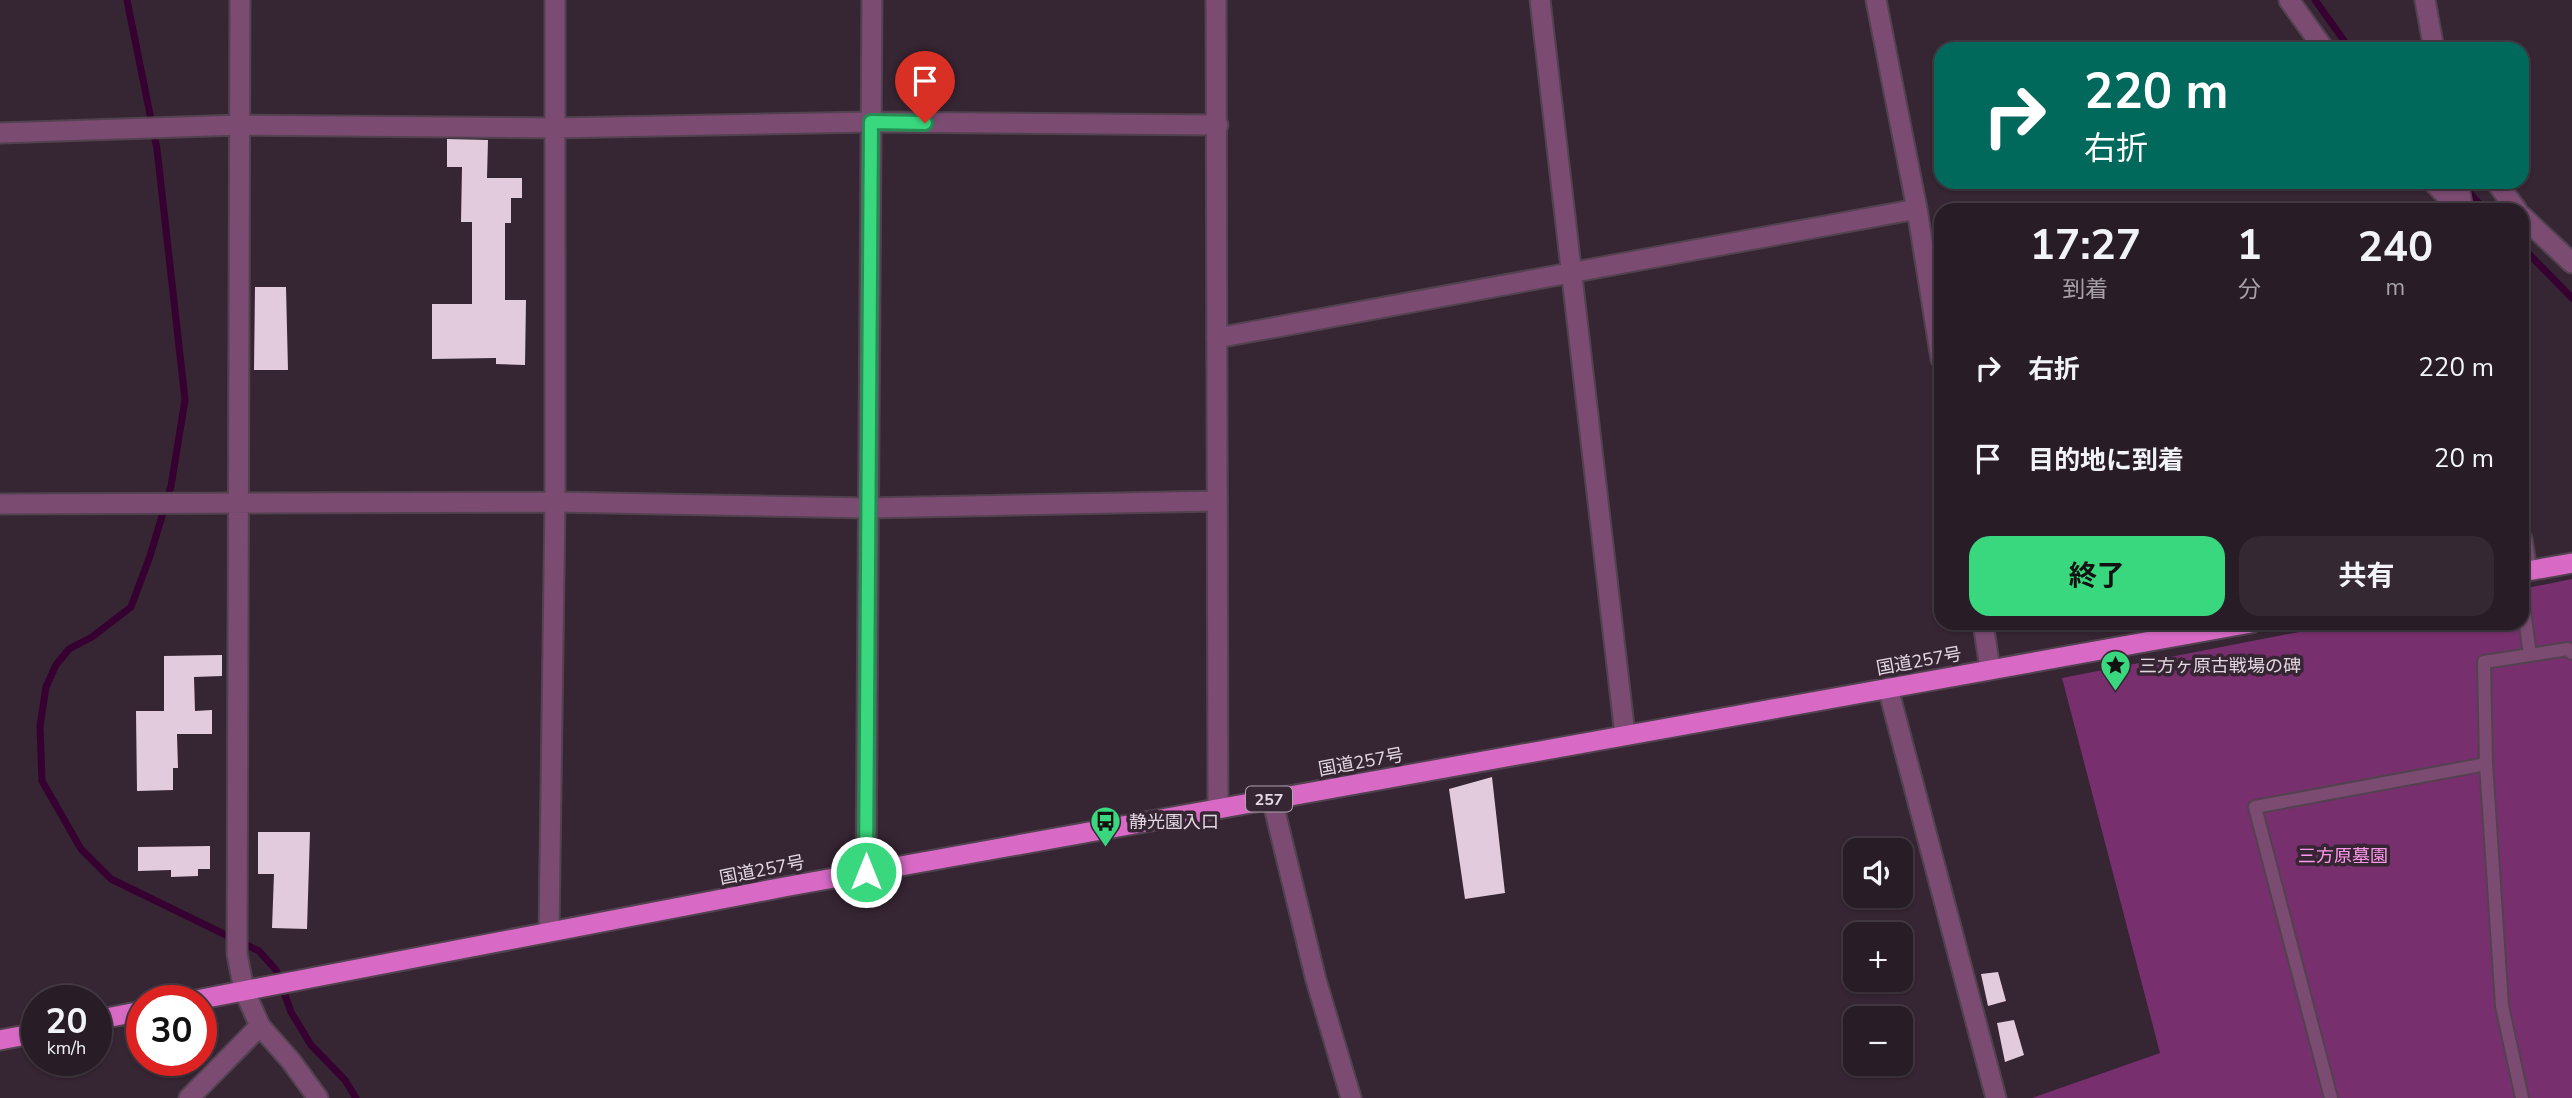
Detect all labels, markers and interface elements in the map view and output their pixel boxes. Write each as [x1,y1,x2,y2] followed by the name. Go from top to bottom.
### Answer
[895,51,955,123] pin
[2084,58,2228,125] text: 220 m
[906,62,944,100] icon: arrive
[1969,70,2060,161] icon: right
[2084,127,2148,170] text: 右折
[2030,217,2141,274] text: 17:27
[2237,217,2262,274] text: 1
[2358,219,2433,276] text: 240
[2386,272,2405,303] text: m
[2062,274,2108,305] text: 到着
[2238,274,2261,305] text: 分
[1969,349,2007,387] icon: right
[2418,350,2494,385] text: 220 m
[2028,352,2080,387] text: 右折
[1969,440,2007,478] icon: arrive
[2434,441,2494,476] text: 20 m
[2028,443,2184,478] text: 目的地に到着
[1969,536,2225,616] button: 終了
[2239,536,2494,616] button: 共有
[1874,642,1964,680] street label: 国道257号
[2099,649,2133,693] place icon: 三方ヶ原古戦場の碑
[2139,654,2301,678] place label: 三方ヶ原古戦場の碑
[1316,743,1406,781] street label: 国道257号
[1246,786,1292,812] road number: 257
[1089,805,1123,849] bus stop icon: 静光園入口
[1129,810,1219,834] place label: 静光園入口
[829,835,903,909] position arrow
[1843,838,1913,1076] map controls
[1843,838,1913,908] button: sound
[2298,844,2388,868] park label: 三方原墓園
[717,850,807,890] street label: 国道257号
[1843,922,1913,992] button: +
[126,985,217,1076] speed limit sign: 30
[45,998,88,1045] text: 20
[1843,1006,1913,1076] button: −
[47,1036,86,1060] text: km/h

